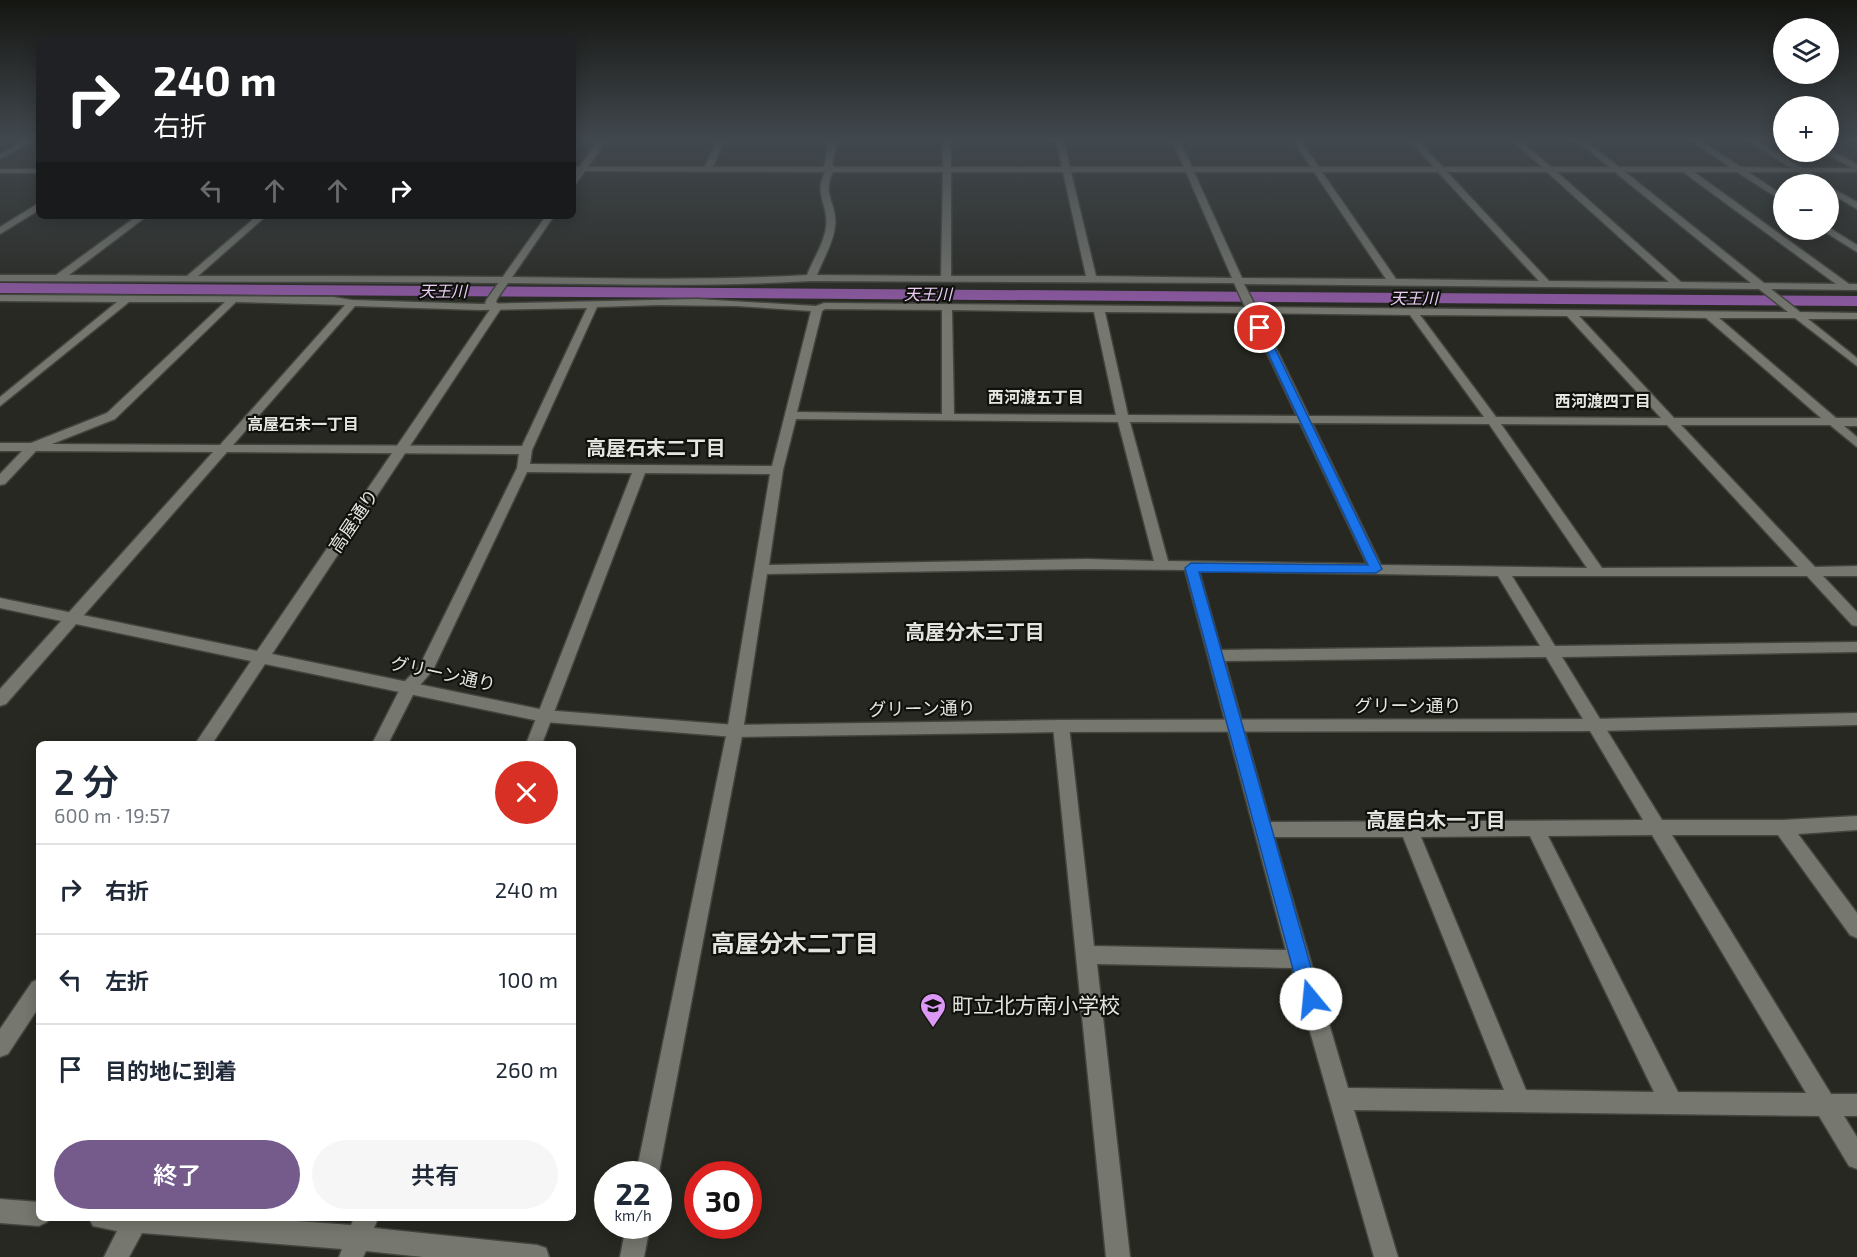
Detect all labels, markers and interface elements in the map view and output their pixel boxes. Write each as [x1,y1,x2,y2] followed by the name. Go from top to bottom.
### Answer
[1773,18,1839,240] map controls
[1773,18,1839,84] button: layers
[153,54,277,104] text: 240 m
[54,60,132,138] icon: right
[1773,96,1839,162] button: +
[153,109,207,141] text: 右折
[195,174,228,207] icon: left
[258,174,291,207] icon: ahead
[321,174,354,207] icon: ahead
[384,174,417,207] icon: right
[1773,174,1839,240] button: −
[419,281,469,300] water label: 天王川
[904,284,954,303] water label: 天王川
[1390,288,1440,307] water label: 天王川
[1234,302,1285,353] pin
[1243,311,1276,344] icon: arrive
[988,387,1084,406] district label: 西河渡五丁目
[1555,391,1651,410] district label: 西河渡四丁目
[247,414,359,433] district label: 高屋石末一丁目
[586,435,726,459] district label: 高屋石末二丁目
[324,484,382,556] street label: 高屋通り
[905,619,1045,643] district label: 高屋分木三丁目
[389,651,498,695] street label: グリーン通り
[1354,694,1462,716] street label: グリーン通り
[868,696,976,720] street label: グリーン通り
[54,759,119,802] text: 2 分
[495,761,558,824] button: close
[54,803,170,827] text: 600 m · 19:57
[1366,807,1506,831] district label: 高屋白木一丁目
[54,873,87,906] icon: right
[495,876,558,902] text: 240 m
[105,877,149,903] text: 右折
[711,928,879,957] district label: 高屋分木二丁目
[54,963,87,996] icon: left
[499,966,558,992] text: 100 m
[105,967,149,993] text: 左折
[1279,967,1343,1031] position arrow
[918,991,948,1029] school or university icon: 町立北方南小学校
[952,992,1120,1017] place label: 町立北方南小学校
[54,1053,87,1086] icon: arrive
[496,1056,558,1082] text: 260 m
[105,1057,237,1083] text: 目的地に到着
[54,1140,300,1209] button: 終了
[312,1140,558,1209] button: 共有
[684,1161,762,1239] speed limit sign: 30
[616,1175,650,1211] text: 22
[614,1206,652,1224] text: km/h

